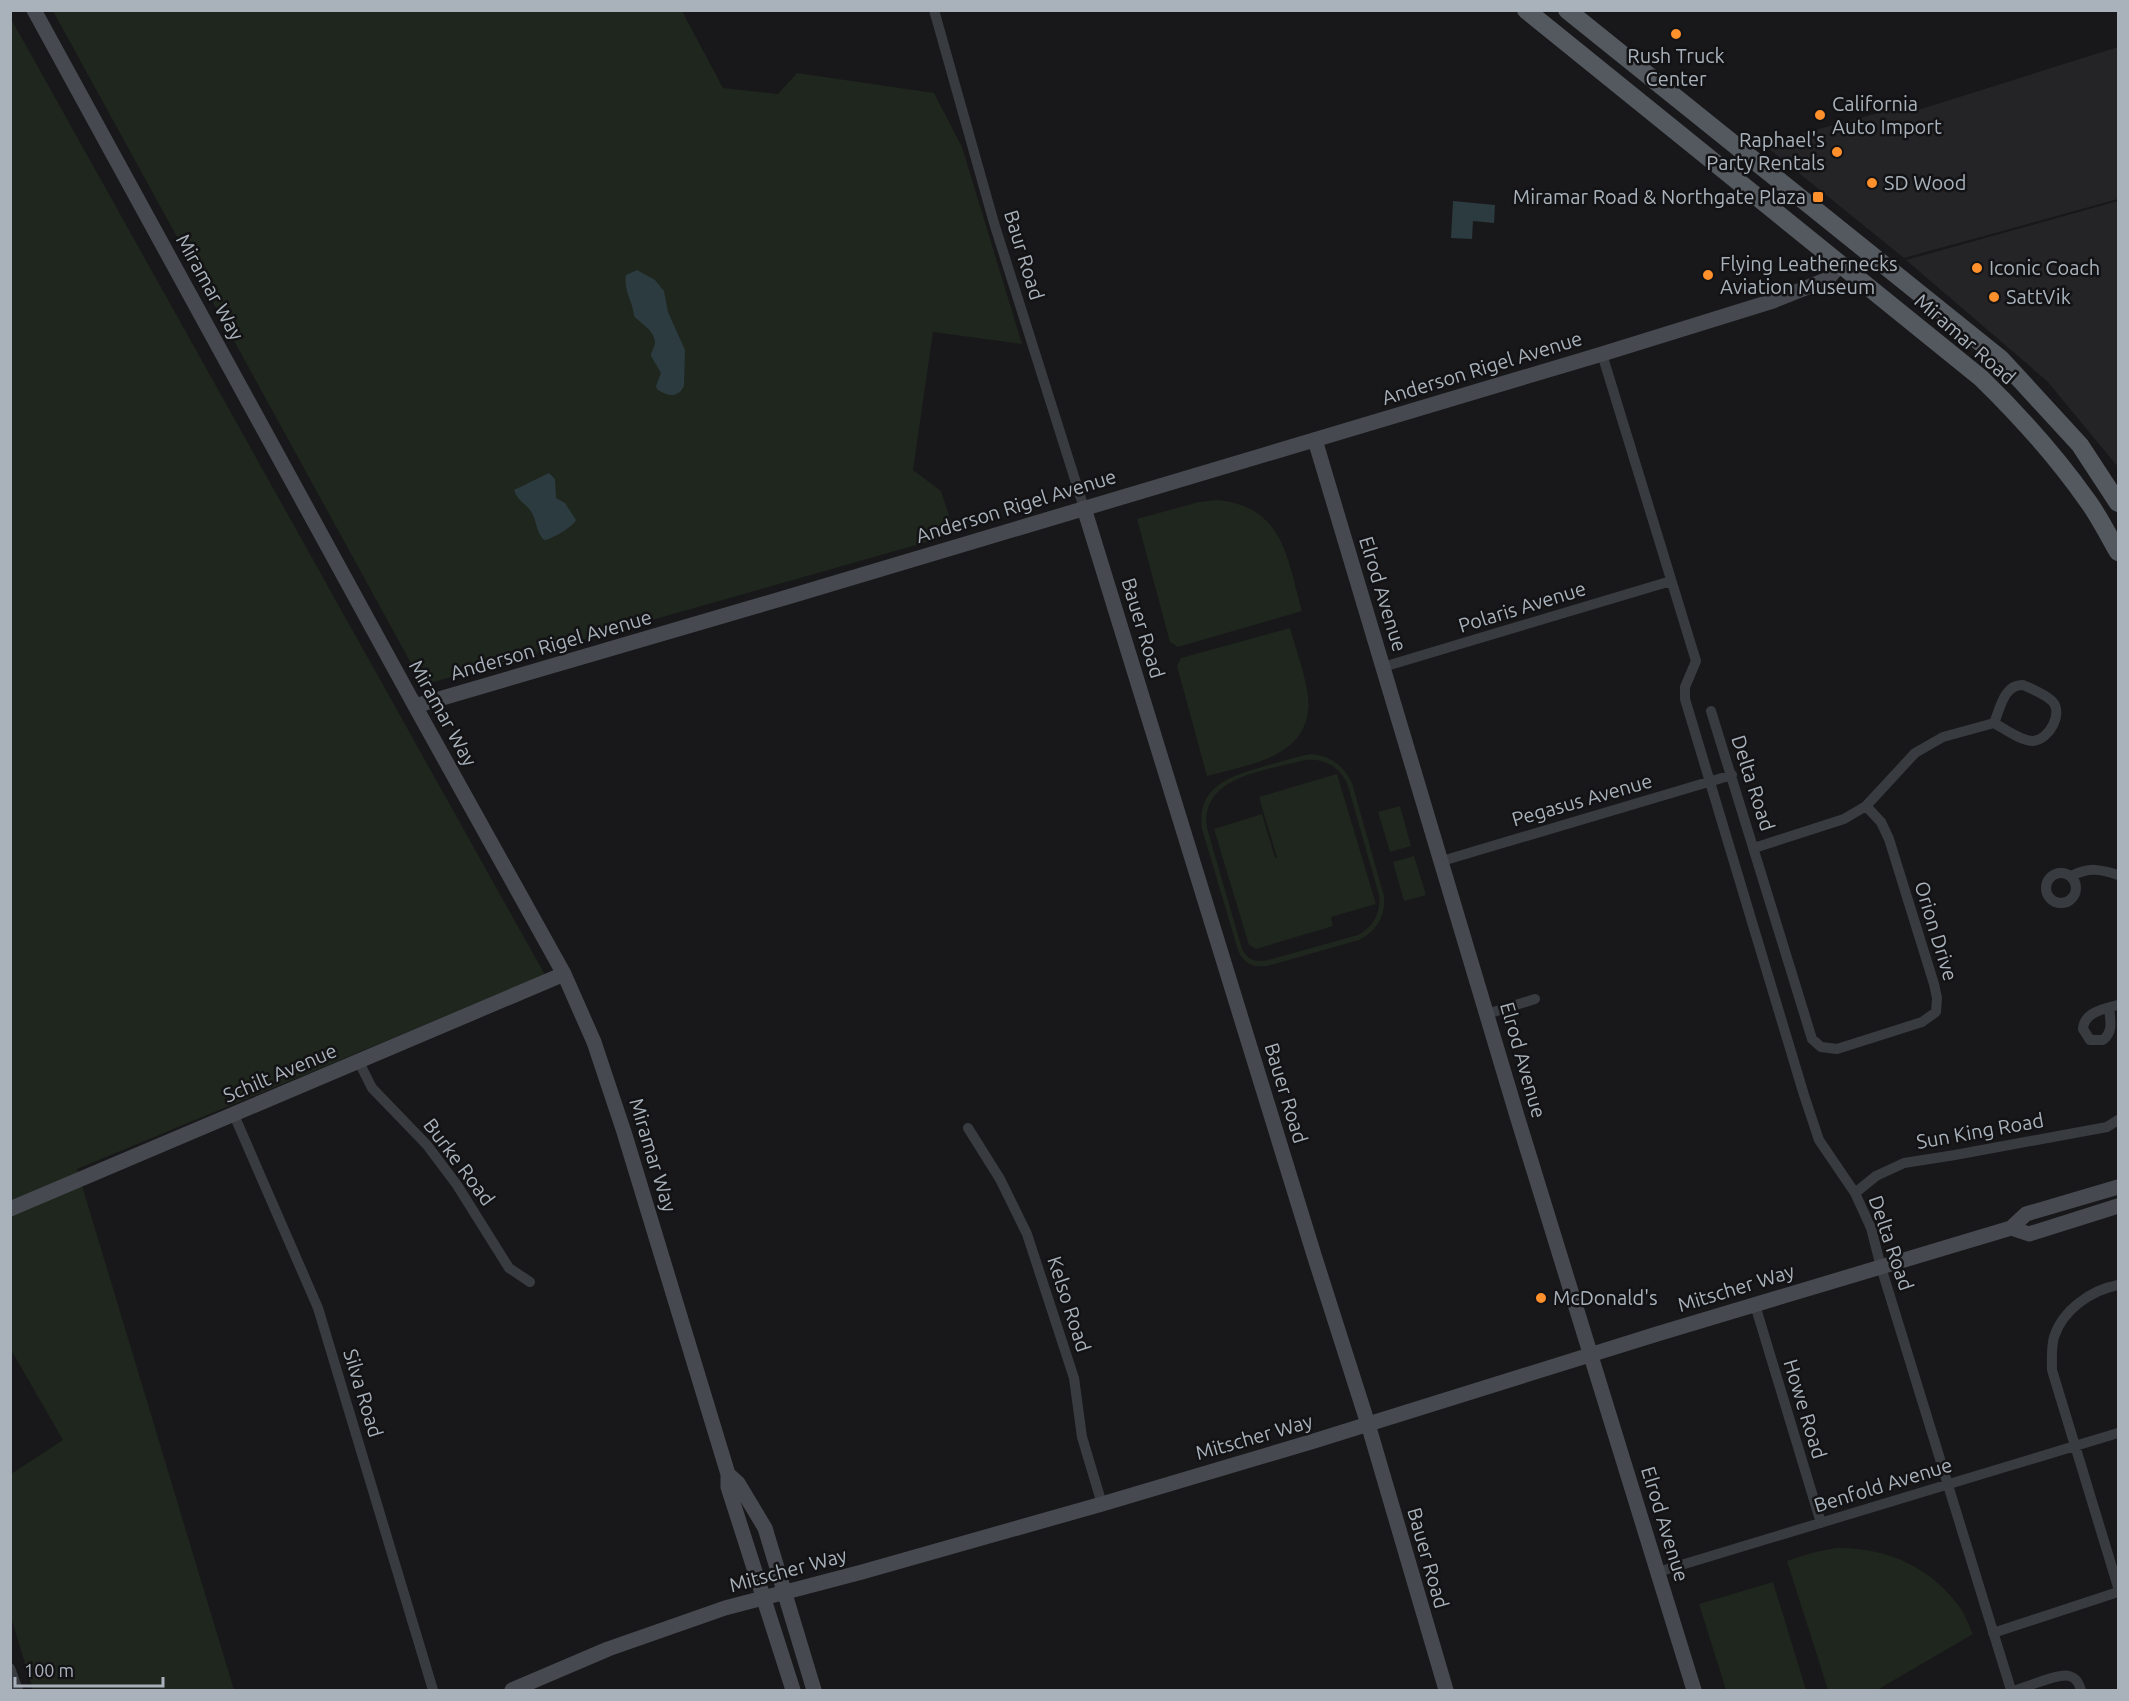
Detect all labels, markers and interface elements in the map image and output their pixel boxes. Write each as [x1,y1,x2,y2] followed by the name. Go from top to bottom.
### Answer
[1669,27,1683,41] marker: Rush Truck Center
[1627,44,1725,90] place label: Rush Truck Center
[1832,92,1942,138] place label: California Auto Import
[1813,108,1827,122] marker: California Auto Import
[1706,128,1825,174] place label: Raphael's Party Rentals
[1830,145,1844,159] marker: Raphael's Party Rentals
[1884,171,1966,194] place label: SD Wood
[1865,176,1879,190] marker: SD Wood
[1513,185,1806,208] place label: Miramar Road & Northgate Plaza
[1811,190,1825,204] marker: Miramar Road & Northgate Plaza
[1000,207,1049,303] street label: Baur Road
[172,230,249,344] street label: Miramar Way
[1720,252,1898,298] place label: Flying Leathernecks Aviation Museum
[1989,256,2100,279] place label: Iconic Coach
[1970,261,1984,275] marker: Iconic Coach
[1701,268,1715,282] marker: Flying Leathernecks Aviation Museum
[2006,285,2071,308] place label: SattVik
[1910,289,2020,389] street label: Miramar Road
[1987,290,2001,304] marker: SattVik
[1379,326,1585,409] street label: Anderson Rigel Avenue
[913,464,1119,547] street label: Anderson Rigel Avenue
[1355,533,1412,654] street label: Elrod Avenue
[1117,575,1170,681] street label: Bauer Road
[1455,576,1588,637] street label: Polaris Avenue
[448,605,654,684] street label: Anderson Rigel Avenue
[405,656,482,770] street label: Miramar Way
[1727,732,1780,834] street label: Delta Road
[1509,768,1655,831] street label: Pegasus Avenue
[1910,878,1963,983] street label: Orion Drive
[1496,999,1551,1120] street label: Elrod Avenue
[220,1038,340,1107] street label: Schilt Avenue
[1260,1040,1313,1146] street label: Bauer Road
[625,1095,682,1215] street label: Miramar Way
[1914,1108,2045,1153] street label: Sun King Road
[419,1114,500,1210] street label: Burke Road
[1864,1192,1918,1293] street label: Delta Road
[1043,1253,1096,1355] street label: Kelso Road
[1675,1259,1797,1316] street label: Mitscher Way
[1553,1286,1658,1309] place label: McDonald's
[1534,1291,1548,1305] marker: McDonald's
[339,1346,388,1440] street label: Silva Road
[1779,1356,1832,1461] street label: Howe Road
[1193,1409,1315,1464] street label: Mitscher Way
[1811,1453,1955,1516] street label: Benfold Avenue
[1637,1463,1694,1584] street label: Elrod Avenue
[1403,1505,1454,1611] street label: Bauer Road
[727,1543,849,1596] street label: Mitscher Way
[15,1650,164,1688] scale bar
[24,1660,74,1680] text: 100 m

